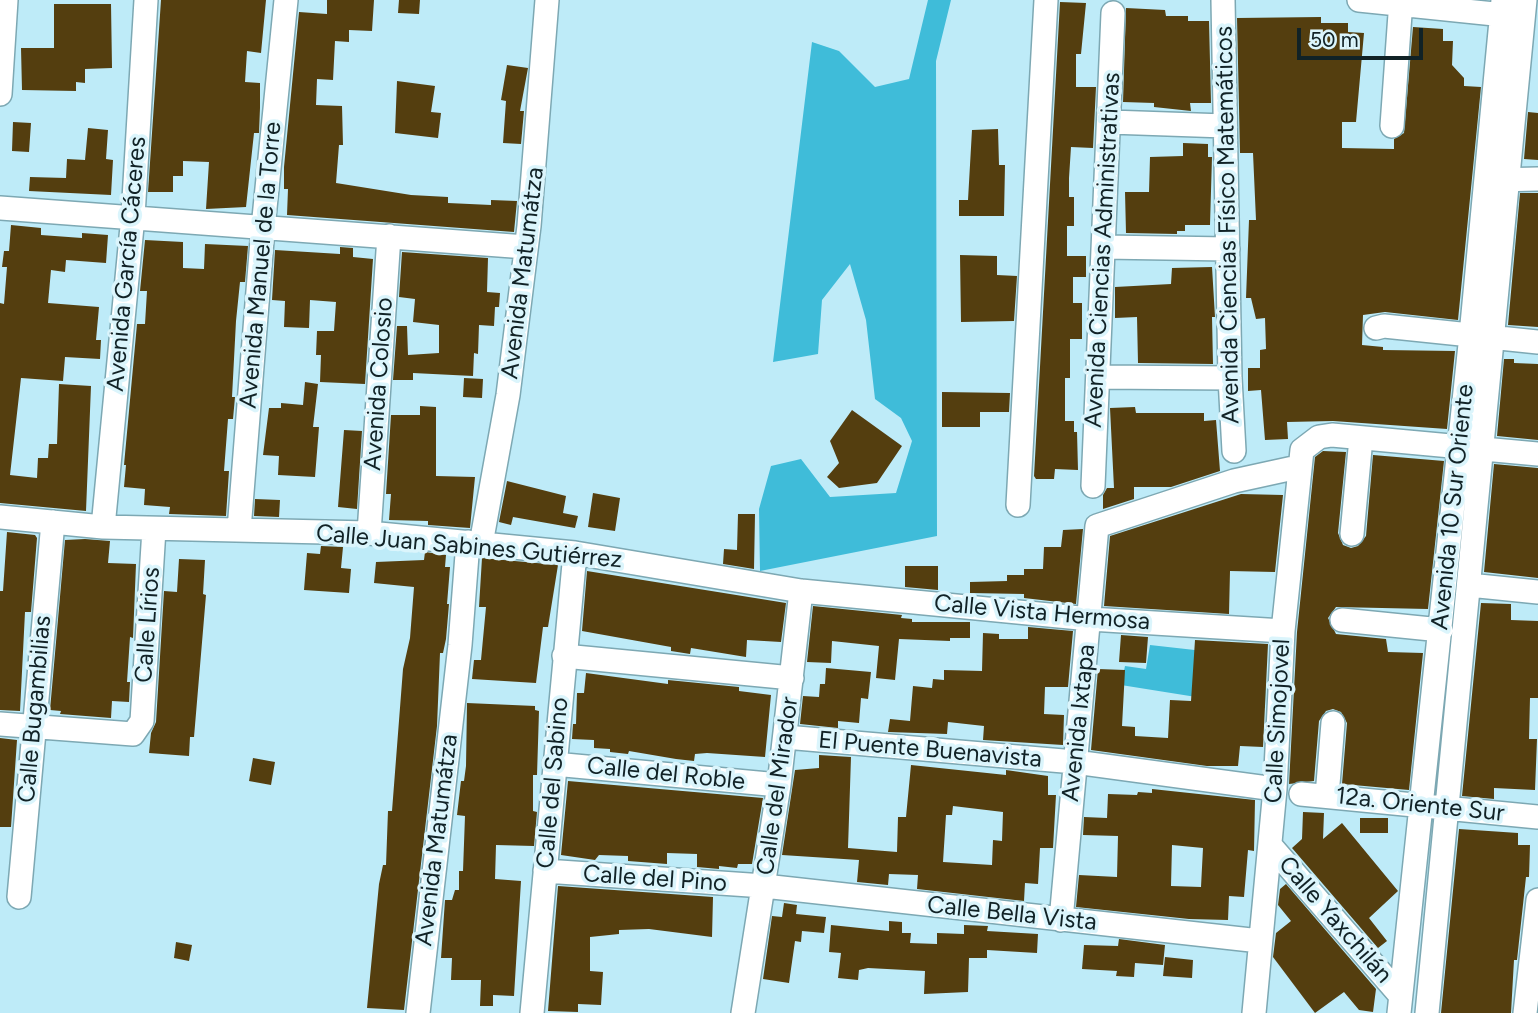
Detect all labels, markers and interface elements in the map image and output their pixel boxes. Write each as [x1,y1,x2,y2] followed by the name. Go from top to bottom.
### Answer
[1300,14,1426,58] scale bar
[1210,26,1246,424] street label: Avenida Ciencias Físico Matemáticos
[1310,27,1359,52] text: 50 m
[1079,72,1127,428] street label: Avenida Ciencias Administrativas
[234,120,288,410] street label: Avenida Manuel de la Torre
[102,135,152,393] street label: Avenida García Cáceres
[496,165,550,381] street label: Avenida Matumátza
[359,296,399,472] street label: Avenida Colosio
[1426,383,1480,631] street label: Avenida 10 Sur Oriente
[315,519,623,575] street label: Calle Juan Sabines Gutiérrez
[130,566,166,684] street label: Calle Lírios
[933,589,1151,637] street label: Calle Vista Hermosa
[12,614,58,804] street label: Calle Bugambilias
[1259,638,1297,804] street label: Calle Simojovel
[1056,643,1102,803] street label: Avenida Ixtapa
[751,695,805,877] street label: Calle del Mirador
[531,696,575,870] street label: Calle del Sabino
[817,726,1043,774] street label: El Puente Buenavista
[410,732,464,948] street label: Avenida Matumátza
[585,751,747,797] street label: Calle del Roble
[1334,782,1506,828] street label: 12a. Oriente Sur
[1272,851,1398,989] street label: Calle Yaxchilán
[582,860,728,898] street label: Calle del Pino
[926,891,1098,937] street label: Calle Bella Vista

